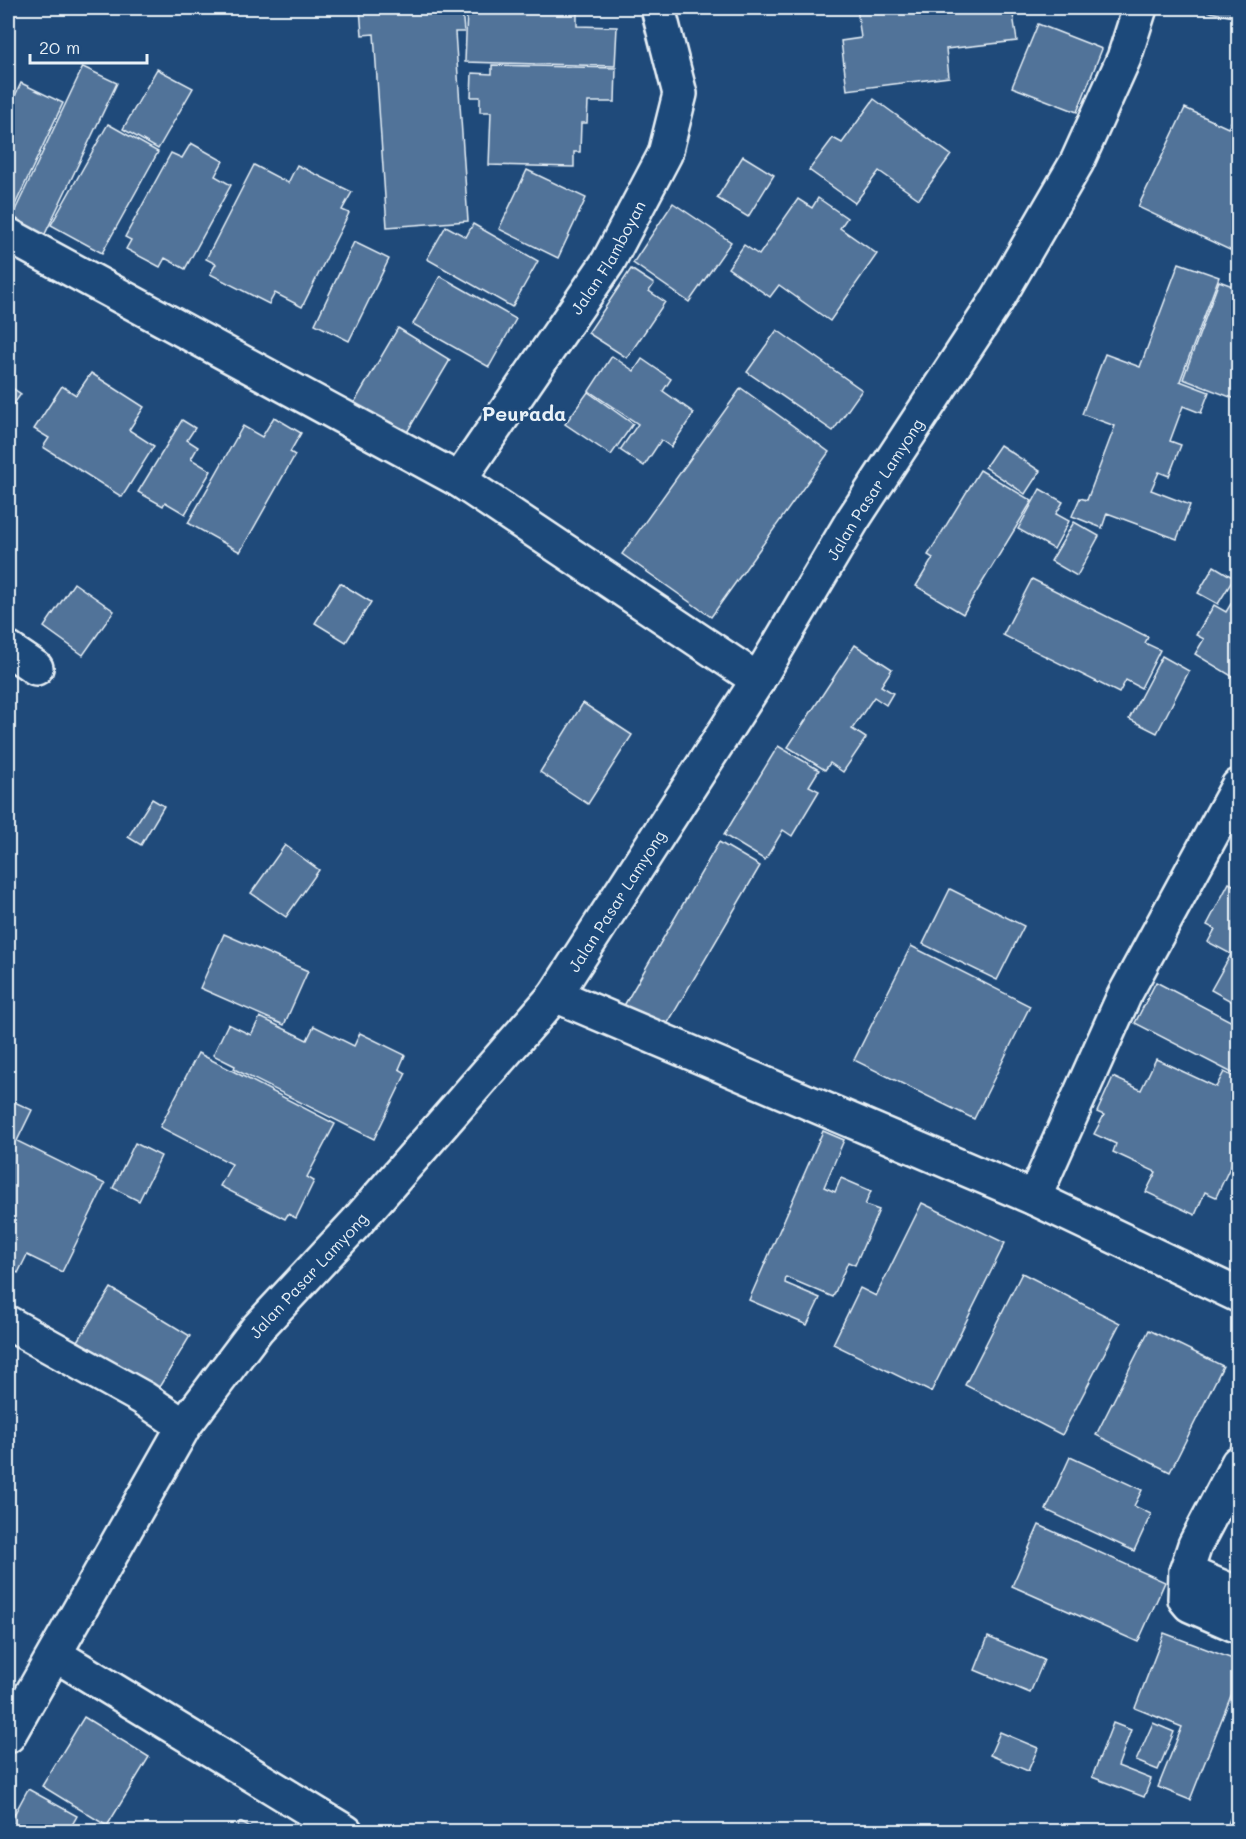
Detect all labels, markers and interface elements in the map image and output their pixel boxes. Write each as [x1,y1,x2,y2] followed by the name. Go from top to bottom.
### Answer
[30,27,147,65] scale bar
[39,35,80,59] text: 20 m
[565,196,649,318] street label: Jalan Flamboyan
[482,400,566,426] district label: Peurada
[821,414,927,564] street label: Jalan Pasar Lamyong
[563,826,669,975] street label: Jalan Pasar Lamyong
[244,1207,371,1342] street label: Jalan Pasar Lamyong

